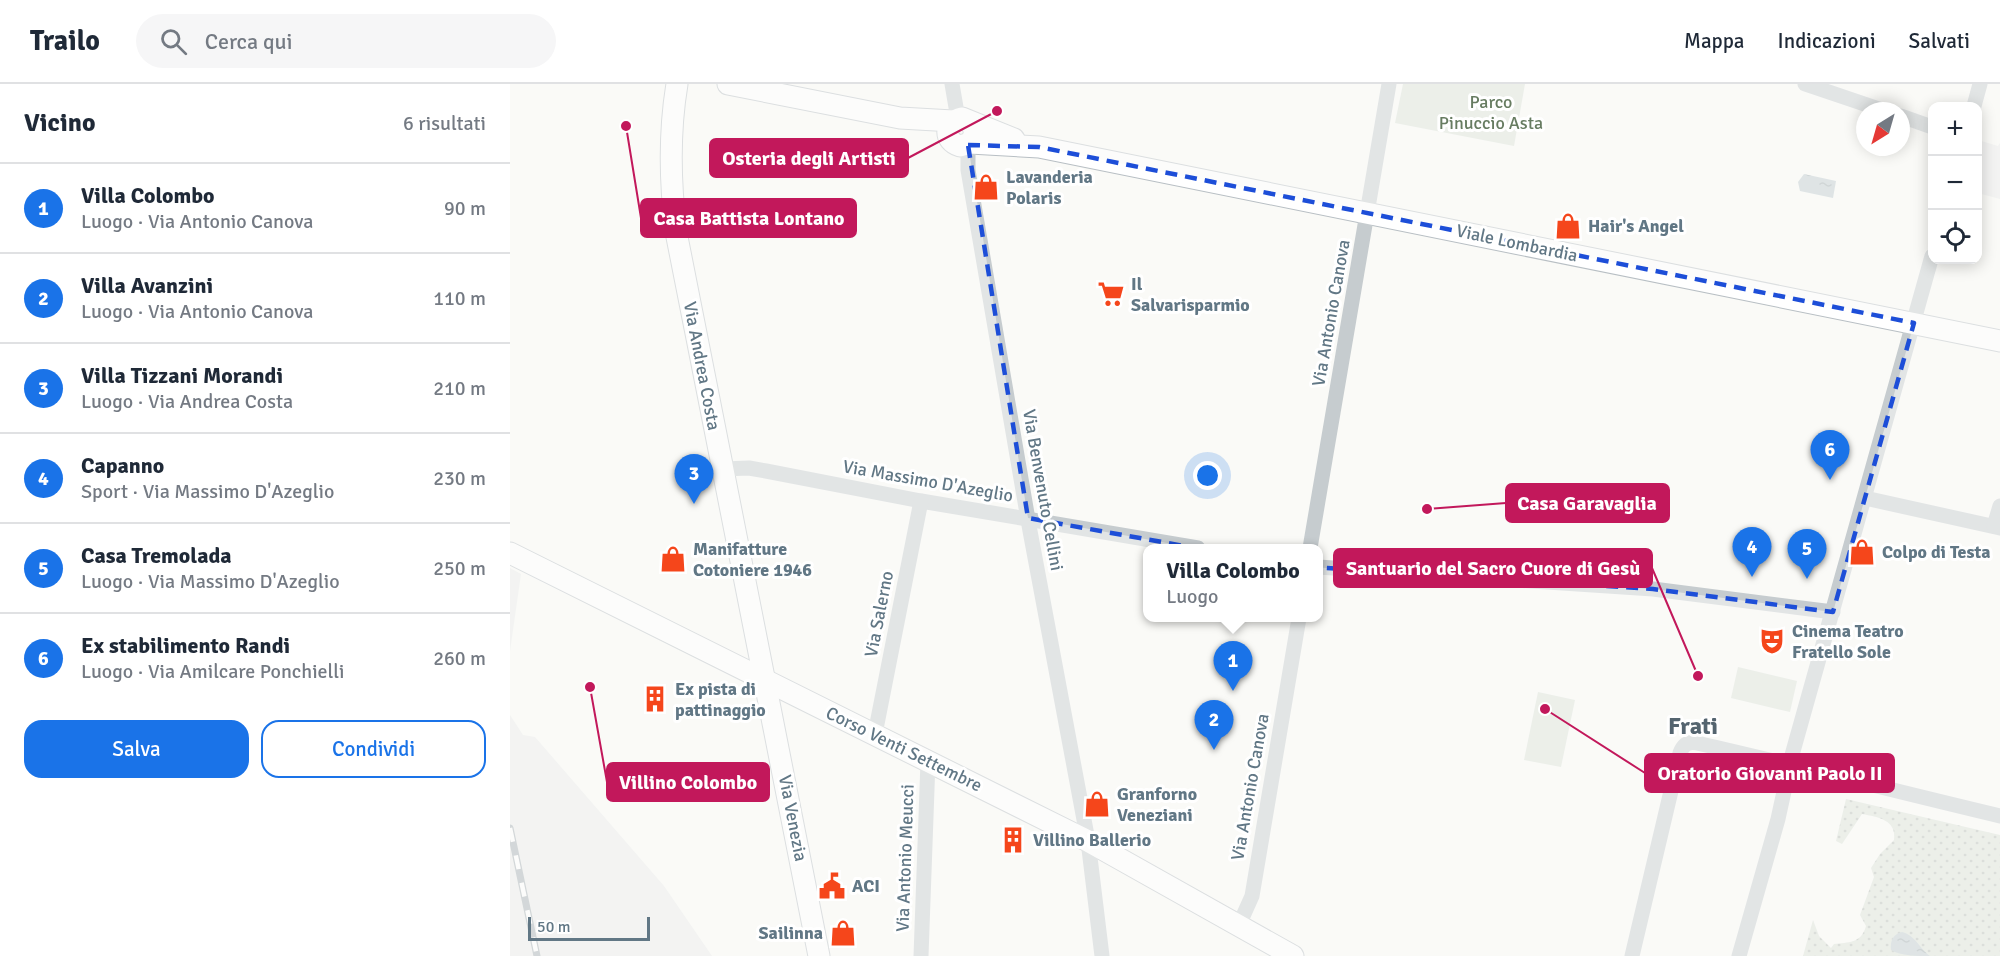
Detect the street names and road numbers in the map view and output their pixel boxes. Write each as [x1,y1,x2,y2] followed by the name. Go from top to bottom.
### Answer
[1454,219,1580,267] street label: Viale Lombardia
[1307,238,1355,388] street label: Via Antonio Canova
[679,300,725,432] street label: Via Andrea Costa
[1018,408,1068,572] street label: Via Benvenuto Cellini
[841,455,1015,507] street label: Via Massimo D'Azeglio
[860,569,898,659] street label: Via Salerno
[822,702,986,796] street label: Corso Venti Settembre
[1226,712,1274,862] street label: Via Antonio Canova
[774,773,812,863] street label: Via Venezia
[891,784,919,932] street label: Via Antonio Meucci

